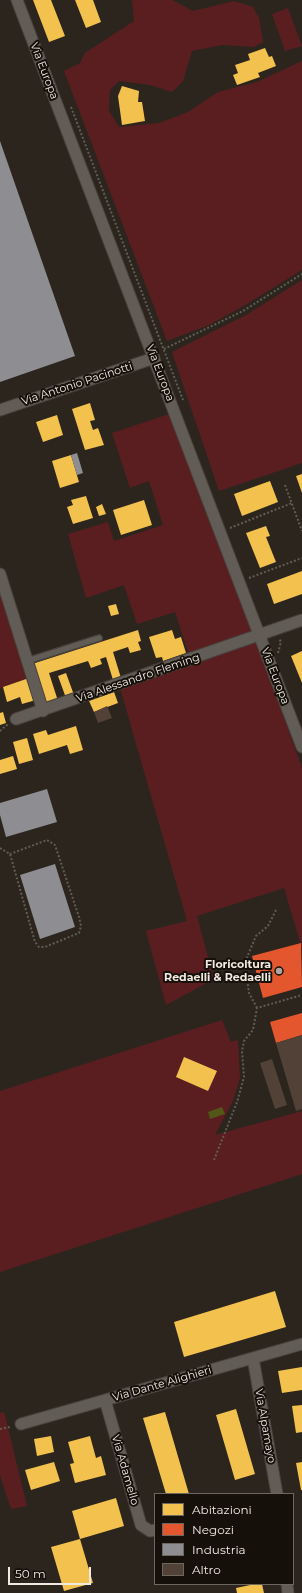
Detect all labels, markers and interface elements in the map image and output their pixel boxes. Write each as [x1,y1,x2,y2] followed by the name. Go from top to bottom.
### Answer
[27,41,61,101] street label: Via Europa
[143,343,177,403] street label: Via Europa
[20,360,134,408] street label: Via Antonio Pacinotti
[258,646,292,706] street label: Via Europa
[75,651,201,705] street label: Via Alessandro Fleming
[164,958,271,984] place label: Floricoltura Redaelli & Redaelli
[274,966,284,976] marker: Floricoltura Redaelli & Redaelli
[111,1364,213,1404] street label: Via Dante Alighieri
[252,1388,278,1464] street label: Via Alpamayo
[109,1433,141,1507] street label: Via Adamello
[154,1493,294,1585] legend
[192,1502,252,1517] text: Abitazioni
[192,1522,234,1537] text: Negozi
[192,1542,246,1557] text: Industria
[10,1559,93,1585] scale bar
[192,1562,221,1577] text: Altro
[15,1566,46,1581] text: 50 m

